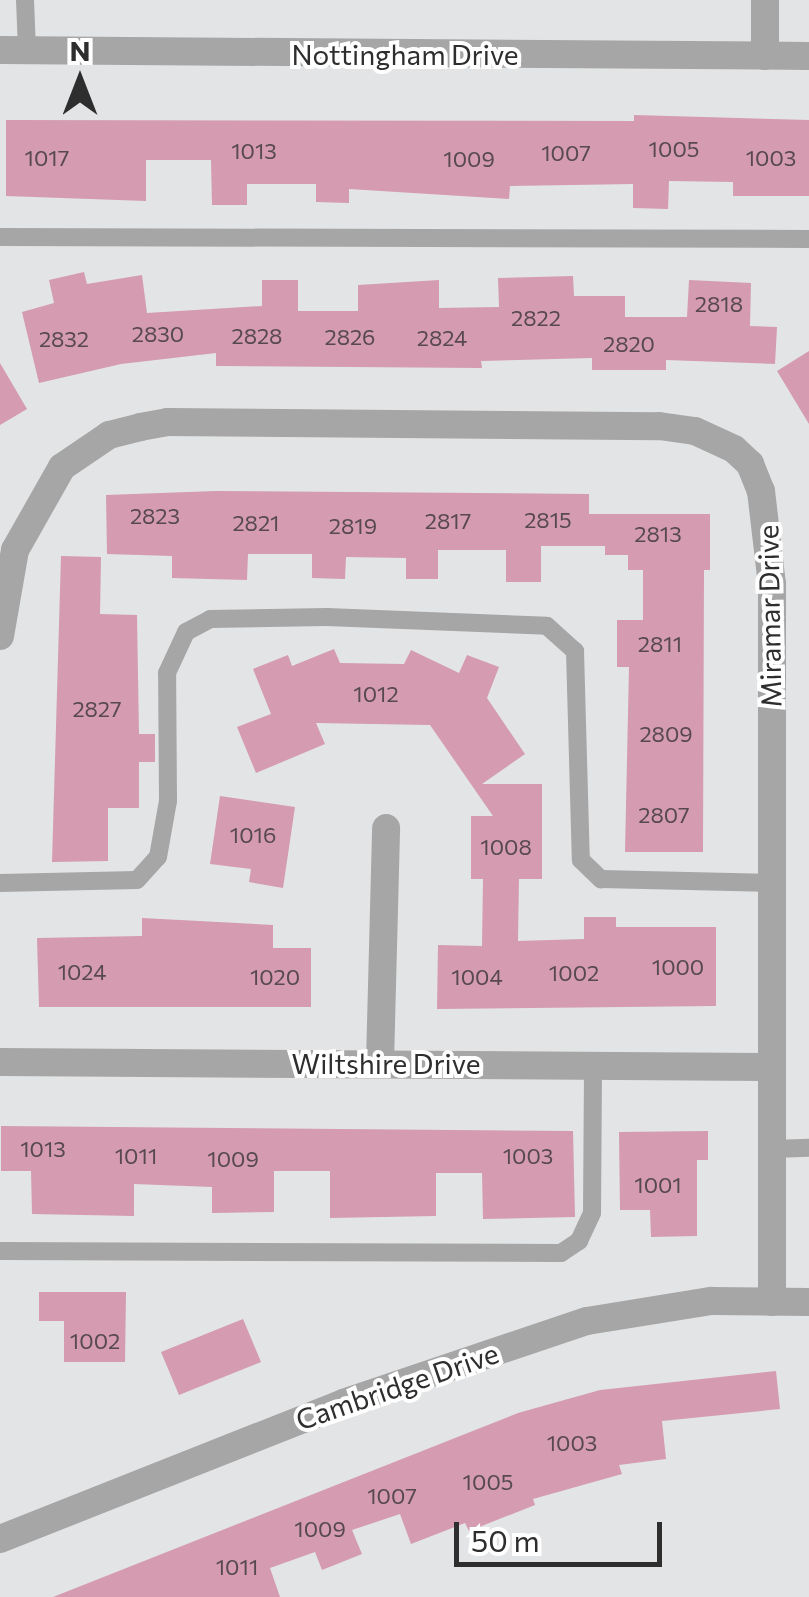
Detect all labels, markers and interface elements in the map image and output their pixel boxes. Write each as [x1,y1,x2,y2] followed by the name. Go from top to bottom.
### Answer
[30,30,130,130] north arrow
[70,33,91,67] text: N
[291,37,519,71] street label: Nottingham Drive
[649,136,699,162] house number: 1005
[231,138,277,164] house number: 1013
[541,140,591,166] house number: 1007
[25,145,69,171] house number: 1017
[746,145,796,171] house number: 1003
[443,146,495,172] house number: 1009
[695,291,743,317] house number: 2818
[511,305,561,331] house number: 2822
[132,321,184,347] house number: 2830
[232,323,282,349] house number: 2828
[325,324,375,350] house number: 2826
[417,325,467,351] house number: 2824
[39,326,89,352] house number: 2832
[603,331,655,357] house number: 2820
[130,503,180,529] house number: 2823
[524,507,572,533] house number: 2815
[425,508,471,534] house number: 2817
[232,510,280,536] house number: 2821
[329,513,377,539] house number: 2819
[634,521,682,547] house number: 2813
[751,524,787,708] street label: Miramar Drive
[638,631,682,657] house number: 2811
[353,681,399,707] house number: 1012
[72,696,122,722] house number: 2827
[639,721,693,747] house number: 2809
[638,802,690,828] house number: 2807
[230,822,276,848] house number: 1016
[480,834,532,860] house number: 1008
[652,954,704,980] house number: 1000
[58,959,106,985] house number: 1024
[549,960,599,986] house number: 1002
[250,964,300,990] house number: 1020
[451,964,503,990] house number: 1004
[292,1046,480,1080] street label: Wiltshire Drive
[20,1136,66,1162] house number: 1013
[115,1143,157,1169] house number: 1011
[503,1143,553,1169] house number: 1003
[207,1146,259,1172] house number: 1009
[634,1172,682,1198] house number: 1001
[70,1328,120,1354] house number: 1002
[291,1336,503,1436] street label: Cambridge Drive
[547,1430,597,1456] house number: 1003
[463,1469,513,1495] house number: 1005
[367,1483,417,1509] house number: 1007
[459,1502,666,1564] scale bar
[294,1516,346,1542] house number: 1009
[471,1521,540,1558] text: 50 m
[216,1554,258,1580] house number: 1011

